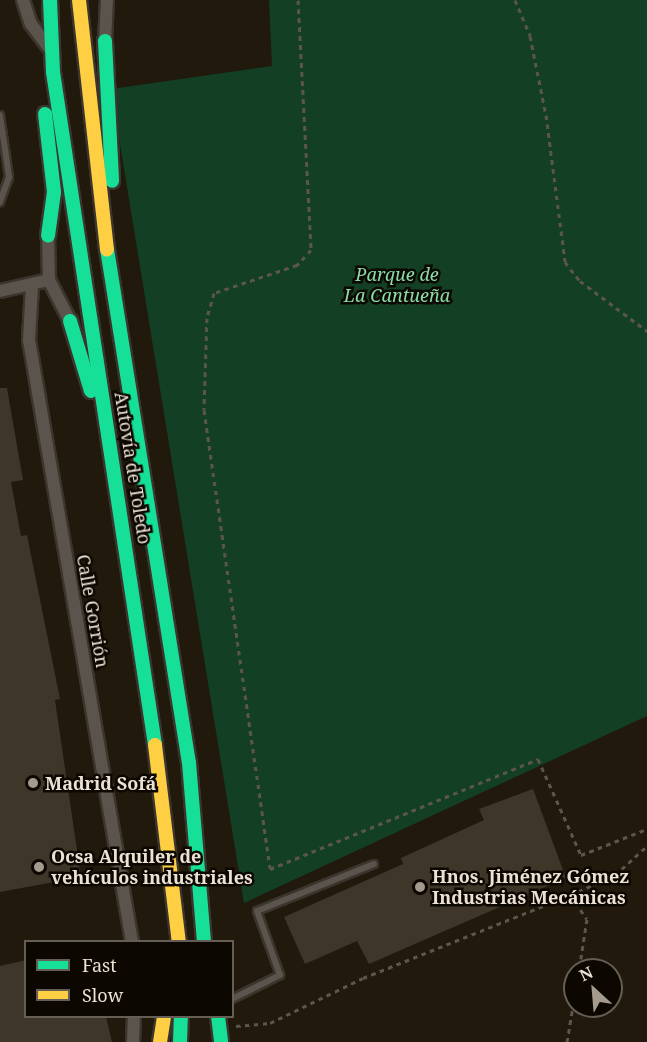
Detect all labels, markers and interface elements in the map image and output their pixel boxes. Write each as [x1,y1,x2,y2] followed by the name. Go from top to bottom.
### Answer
[344,264,450,306] park label: Parque de La Cantueña
[110,390,156,546] street label: Autovía de Toledo
[72,553,114,669] street label: Calle Gorrión
[45,772,156,794] place label: Madrid Sofá
[26,776,40,790] marker: Madrid Sofá
[51,846,253,888] place label: Ocsa Alquiler de vehículos industriales
[32,860,46,874] marker: Ocsa Alquiler de vehículos industriales
[432,866,629,908] place label: Hnos. Jiménez Gómez Industrias Mecánicas
[413,880,427,894] marker: Hnos. Jiménez Gómez Industrias Mecánicas
[24,940,234,1018] legend
[82,953,117,977] text: Fast
[563,958,623,1018] north arrow
[575,961,596,986] text: N
[82,983,123,1007] text: Slow

